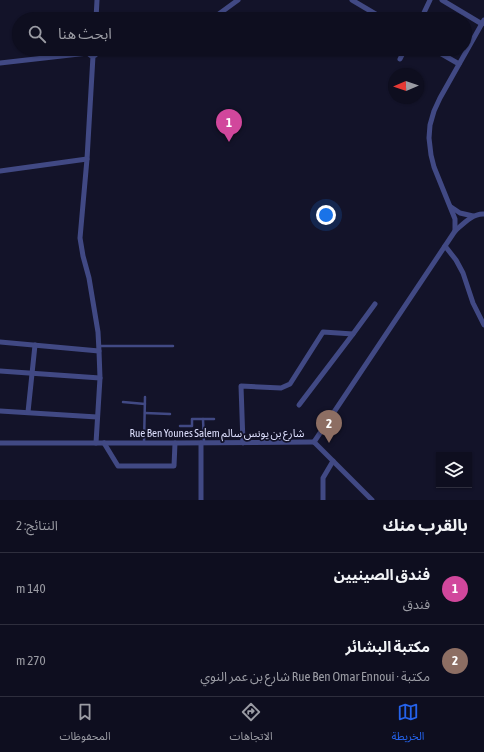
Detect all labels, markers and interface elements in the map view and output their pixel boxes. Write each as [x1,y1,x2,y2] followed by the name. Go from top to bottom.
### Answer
[12,12,472,56] search box
[26,23,48,45] icon: search
[58,25,112,42] text: ابحث هنا
[388,68,424,104] north arrow
[216,109,242,142] pin: 1
[316,205,336,225] your location
[316,410,342,443] pin: 2
[130,427,305,442] street label: Rue Ben Younes Salem شارع بن يونس سالم
[436,452,472,488] map controls
[436,452,472,488] button: layers
[383,515,468,535] text: بالقرب منك
[16,518,58,533] text: النتائج: 2
[334,566,430,583] text: فندق الصينيين
[16,581,46,596] text: 140 m
[452,581,458,596] text: 1
[403,597,430,612] text: فندق
[345,638,430,655] text: مكتبة البشائر
[16,653,46,668] text: 270 m
[452,653,458,668] text: 2
[200,669,430,684] text: مكتبة · Rue Ben Omar Ennoui شارع بن عمر النوي
[60,701,111,748] tab: المحفوظات
[230,701,273,748] tab: الاتجاهات
[392,701,425,748] tab: الخريطة

